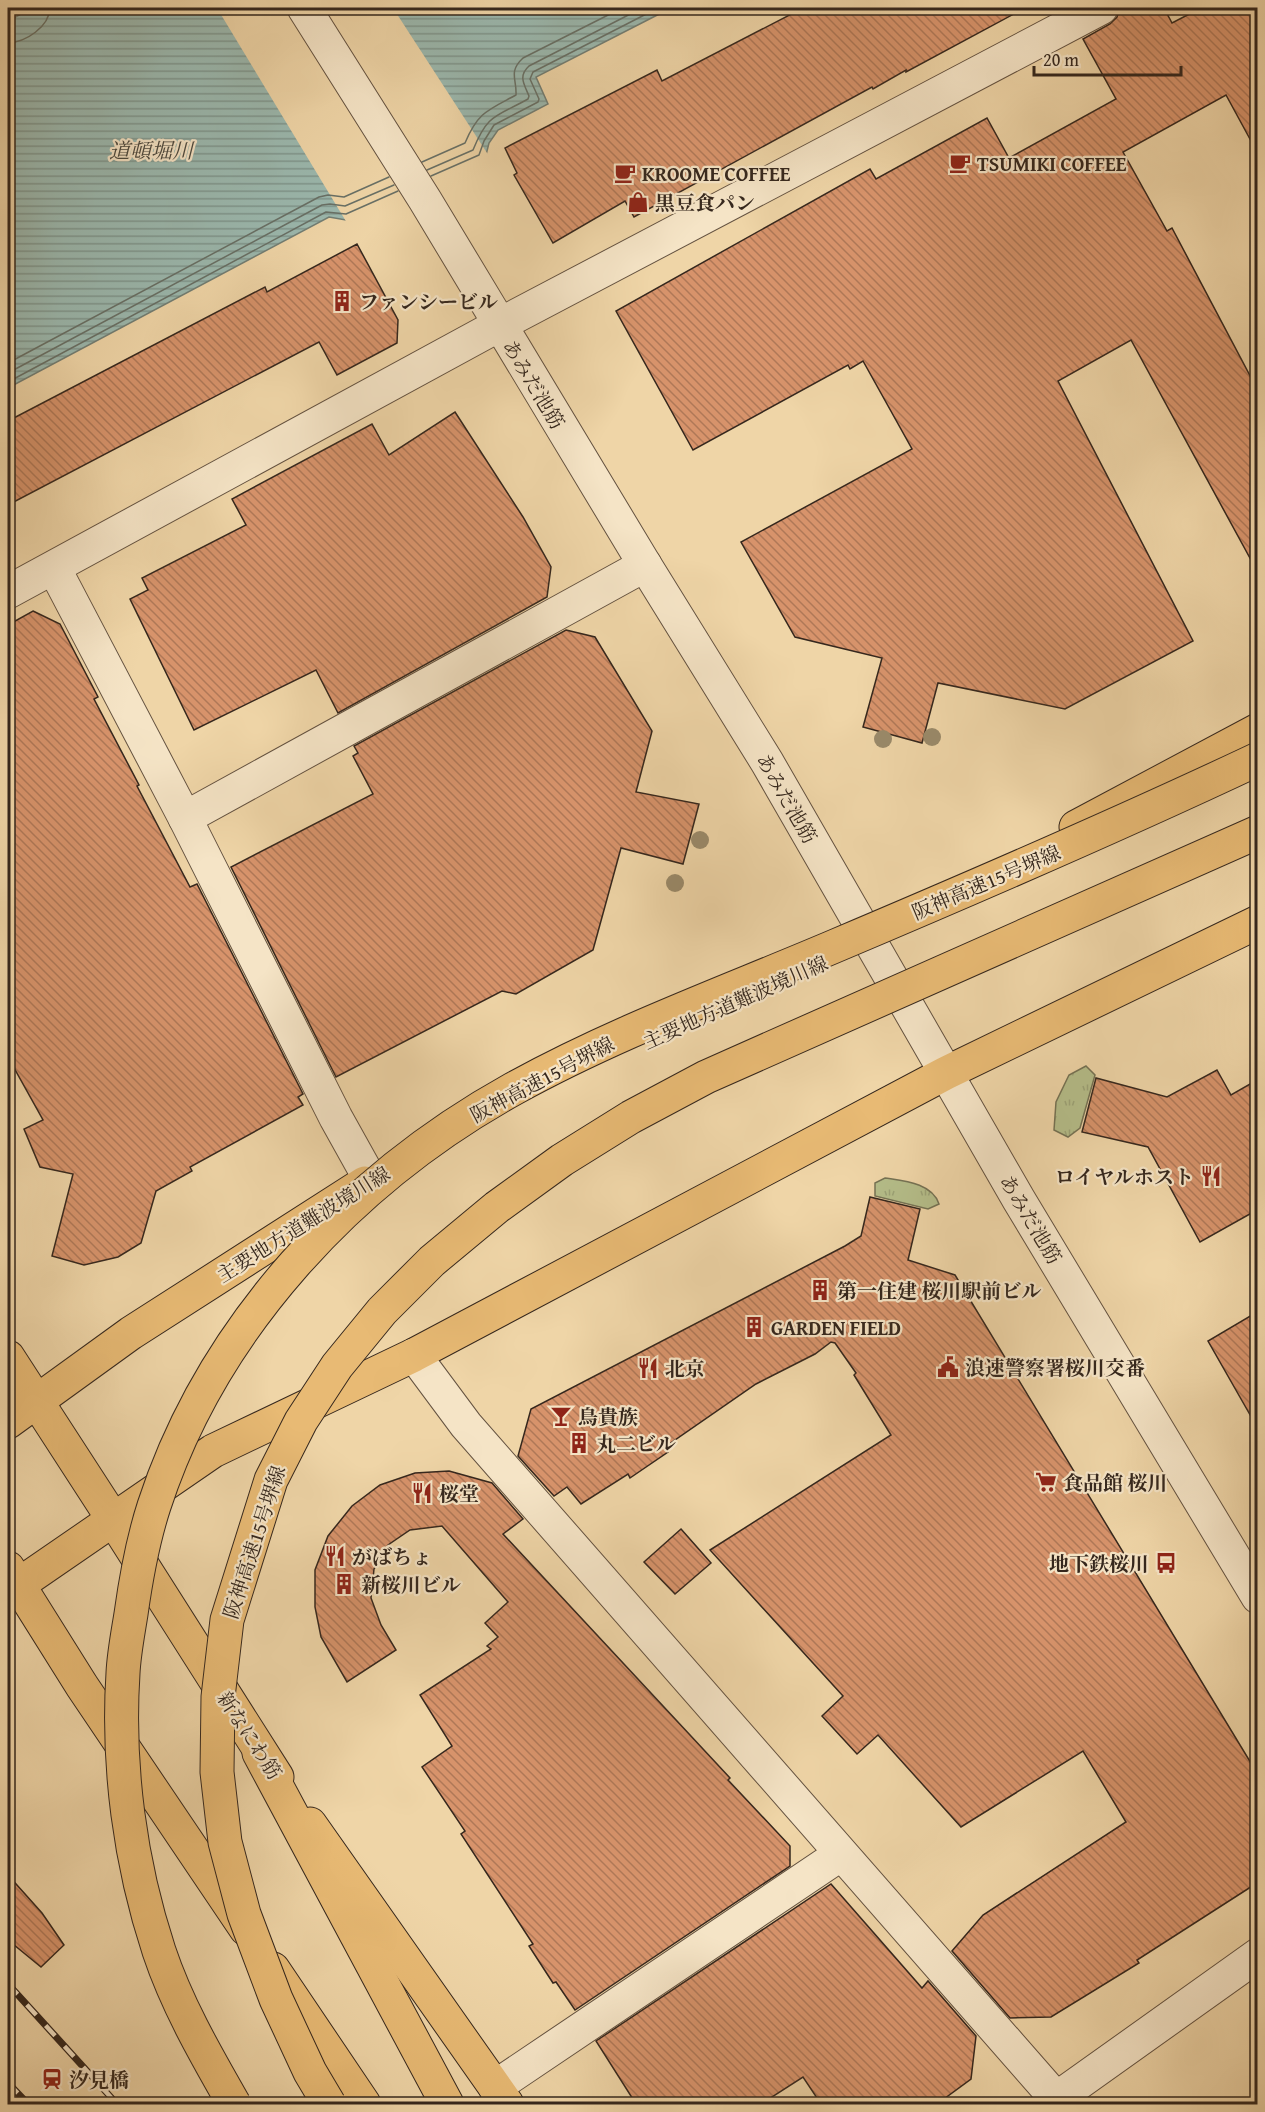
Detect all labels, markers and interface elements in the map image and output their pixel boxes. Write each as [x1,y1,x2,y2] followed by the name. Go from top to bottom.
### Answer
[1034,39,1181,77] scale bar
[1043,46,1079,73] text: 20 m
[109,135,195,166] water label: 道頓堀川
[977,149,1127,178] place label: TSUMIKI COFFEE
[948,151,972,175] cafe icon: TSUMIKI COFFEE
[642,159,791,188] place label: KROOME COFFEE
[613,161,637,185] cafe icon: KROOME COFFEE
[655,188,755,217] place label: 黒豆食パン
[626,190,650,214] shop icon: 黒豆食パン
[359,287,498,316] place label: ファンシービル
[330,289,354,313] building icon: ファンシービル
[496,334,572,434] street label: あみだ池筋
[749,747,825,849] street label: あみだ池筋
[907,838,1065,926] street label: 阪神高速15号堺線
[638,948,832,1056] street label: 主要地方道難波境川線
[465,1029,619,1129] street label: 阪神高速15号堺線
[211,1159,395,1289] street label: 主要地方道難波境川線
[1055,1162,1194,1191] place label: ロイヤルホスト
[1199,1164,1223,1188] restaurant icon: ロイヤルホスト
[993,1169,1069,1269] street label: あみだ池筋
[837,1276,1041,1305] place label: 第一住建 桜川駅前ビル
[808,1278,832,1302] building icon: 第一住建 桜川駅前ビル
[771,1313,901,1342] place label: GARDEN FIELD
[742,1315,766,1339] building icon: GARDEN FIELD
[965,1353,1145,1382] place label: 浪速警察署桜川交番
[665,1354,705,1383] place label: 北京
[936,1355,960,1379] public building icon: 浪速警察署桜川交番
[636,1356,660,1380] restaurant icon: 北京
[578,1402,638,1431] place label: 鳥貴族
[549,1404,573,1428] bar icon: 鳥貴族
[596,1429,676,1458] place label: 丸二ビル
[567,1431,591,1455] building icon: 丸二ビル
[216,1462,292,1622] street label: 阪神高速15号堺線
[1063,1468,1167,1497] place label: 食品館 桜川
[1034,1470,1058,1494] supermarket icon: 食品館 桜川
[439,1479,479,1508] place label: 桜堂
[410,1481,434,1505] restaurant icon: 桜堂
[352,1542,432,1571] place label: がばちょ
[323,1544,347,1568] restaurant icon: がばちょ
[1049,1549,1149,1578] place label: 地下鉄桜川
[1154,1551,1178,1575] bus stop icon: 地下鉄桜川
[361,1570,461,1599] place label: 新桜川ビル
[332,1572,356,1596] building icon: 新桜川ビル
[211,1685,289,1785] street label: 新なにわ筋
[69,2065,129,2094] place label: 汐見橋
[40,2067,64,2091] station icon: 汐見橋

